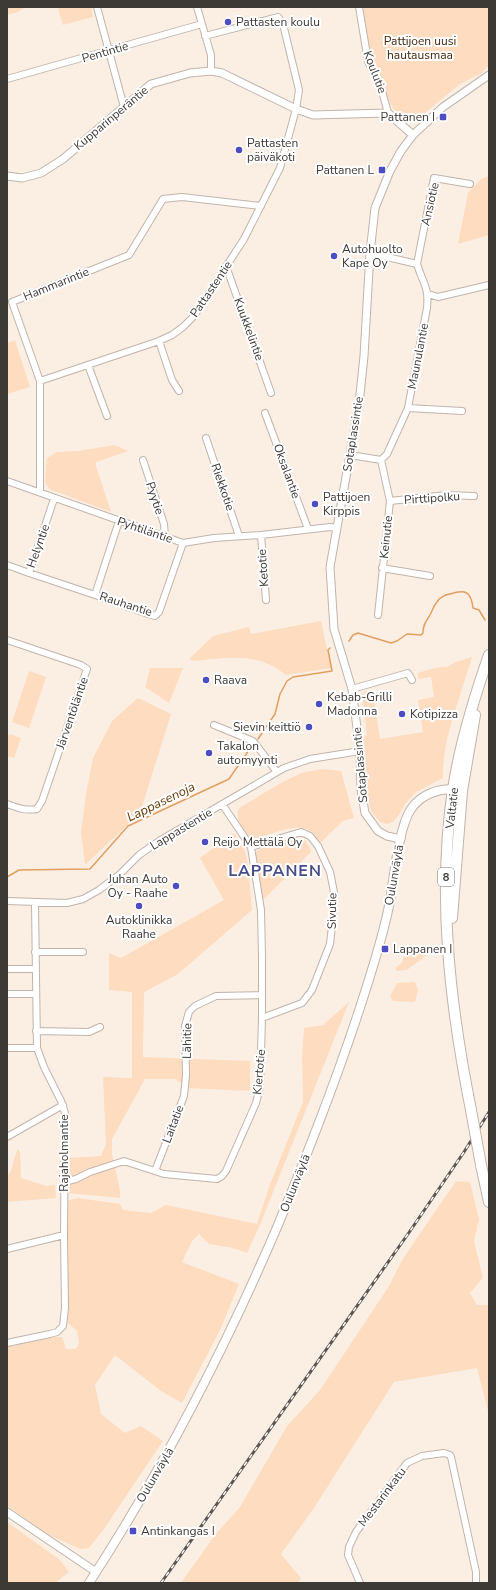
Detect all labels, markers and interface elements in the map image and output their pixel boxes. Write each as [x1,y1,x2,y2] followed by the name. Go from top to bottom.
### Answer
[236,14,320,30] place label: Pattasten koulu
[223,17,233,27] marker: Pattasten koulu
[384,33,456,63] park label: Pattijoen uusi hautausmaa
[80,38,130,66] street label: Pentintie
[360,48,390,96] street label: Koulutie
[70,82,152,154] street label: Kupparinperäntie
[381,109,435,125] place label: Pattanen I
[438,112,448,122] marker: Pattanen I
[247,135,298,165] place label: Pattasten päiväkoti
[234,145,244,155] marker: Pattasten päiväkoti
[316,162,374,178] place label: Pattanen L
[377,165,387,175] marker: Pattanen L
[417,181,443,227] street label: Ansiotie
[342,241,403,271] place label: Autohuolto Kape Oy
[329,251,339,261] marker: Autohuolto Kape Oy
[186,258,236,320] street label: Pattastentie
[21,264,91,304] street label: Hammarintie
[230,295,268,363] street label: Kuukkelintie
[404,322,432,390] street label: Maunulantie
[339,395,367,473] street label: Sotaplassintie
[270,441,304,501] street label: Oksalantie
[207,461,239,513] street label: Riekkotie
[142,480,168,516] street label: Pyytie
[404,488,460,508] street label: Pirttipolku
[323,489,370,519] place label: Pattijoen Kirppis
[310,499,320,509] marker: Pattijoen Kirppis
[115,513,175,547] street label: Pyhtiläntie
[376,515,396,559] street label: Keinutie
[23,522,53,570] street label: Helyntie
[254,549,272,587] street label: Ketotie
[98,588,154,620] street label: Rauhantie
[214,672,247,688] place label: Raava
[52,675,92,752] street label: Järventöläntie
[201,675,211,685] marker: Raava
[327,689,392,719] place label: Kebab-Grilli Madonna
[314,699,324,709] marker: Kebab-Grilli Madonna
[410,706,458,722] place label: Kotipizza
[397,709,407,719] marker: Kotipizza
[233,719,301,735] place label: Sievin keittiö
[304,722,314,732] marker: Sievin keittiö
[349,726,371,804] street label: Sotaplassintie
[217,738,277,768] place label: Takalon automyynti
[204,748,214,758] marker: Takalon automyynti
[124,778,198,826] water label: Lappasenoja
[442,787,462,830] street label: Valtatie
[147,804,215,854] street label: Lappastentie
[213,834,303,850] place label: Reijo Mettälä Oy
[200,837,210,847] marker: Reijo Mettälä Oy
[381,843,407,907] street label: Oulunväylä
[228,860,322,882] district label: LAPPANEN
[438,868,454,886] road number: 8
[107,871,168,901] place label: Juhan Auto Oy - Raahe
[171,881,181,891] marker: Juhan Auto Oy - Raahe
[324,893,340,929] street label: Sivutie
[134,901,144,911] marker: Autoklinikka Raahe
[106,912,172,942] place label: Autoklinikka Raahe
[393,941,452,957] place label: Lappanen I
[380,944,390,954] marker: Lappanen I
[179,1023,195,1059] street label: Lähitie
[249,1049,269,1095] street label: Kiertotie
[158,1103,188,1145] street label: Laitatie
[56,1114,72,1192] street label: Rajaholmantie
[276,1152,314,1214] street label: Oulunväylä
[133,1444,177,1506] street label: Oulunväylä
[355,1464,409,1530] street label: Mestarinkatu
[141,1523,215,1539] place label: Antinkangas I
[128,1526,138,1536] marker: Antinkangas I

